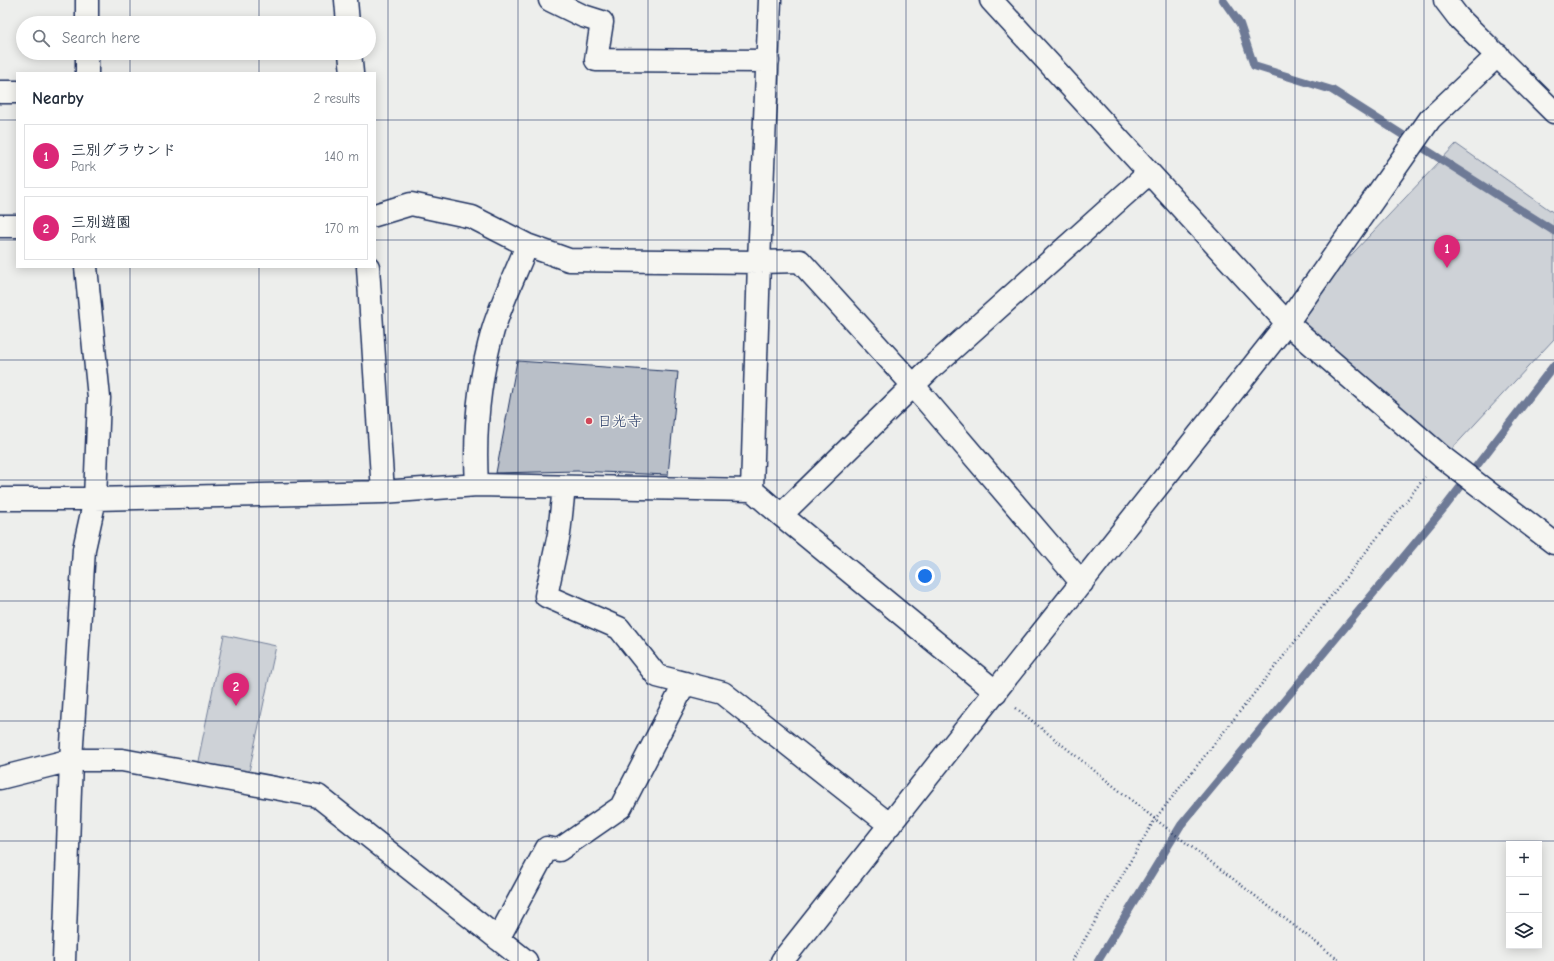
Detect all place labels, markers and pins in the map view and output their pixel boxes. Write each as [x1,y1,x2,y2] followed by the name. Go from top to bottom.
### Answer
[1434,235,1460,268] pin: 1
[597,412,642,430] place label: 日光寺
[584,416,594,426] marker: 日光寺
[223,673,249,706] pin: 2

